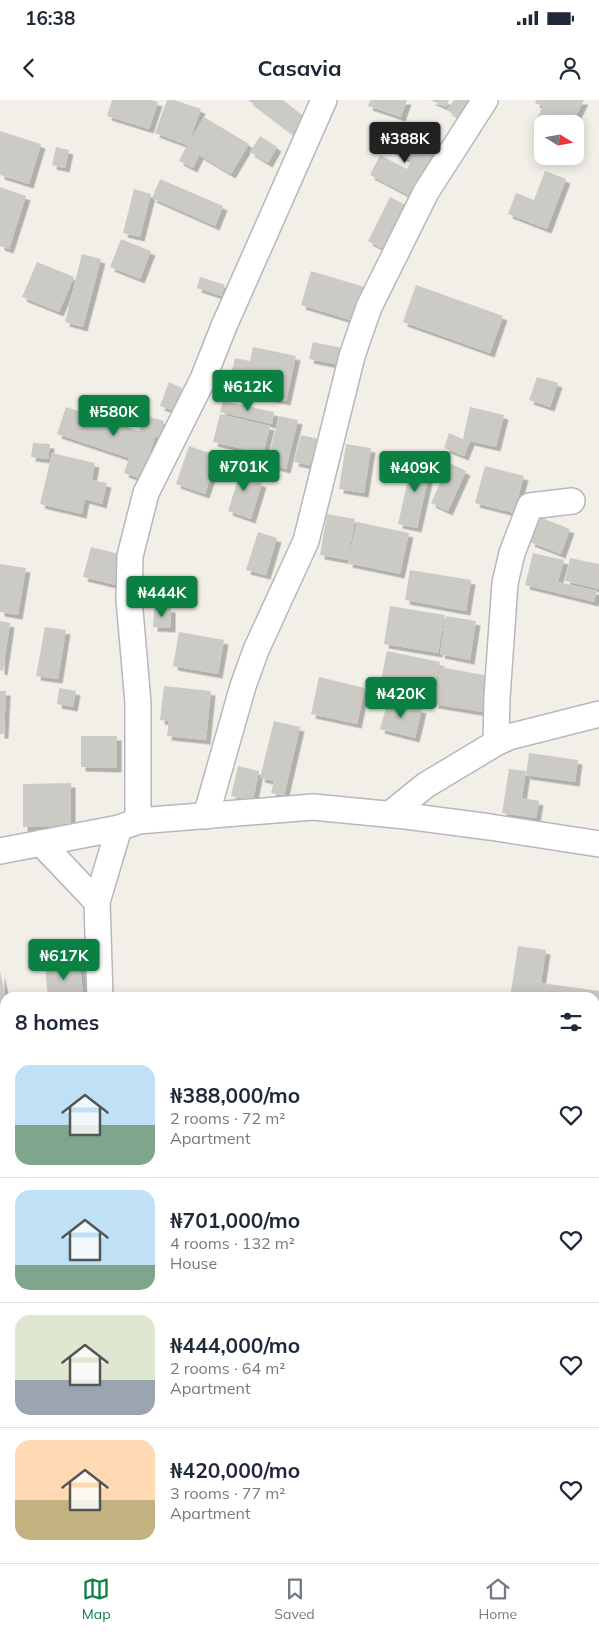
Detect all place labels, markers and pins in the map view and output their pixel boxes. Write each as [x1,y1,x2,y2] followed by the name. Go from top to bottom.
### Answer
[370,122,440,164] pin: ₦388K
[213,370,283,412] pin: ₦612K
[79,394,149,437] pin: ₦580K
[209,450,279,492] pin: ₦701K
[380,450,450,493] pin: ₦409K
[127,576,197,618] pin: ₦444K
[366,676,436,719] pin: ₦420K
[29,938,99,981] pin: ₦617K

